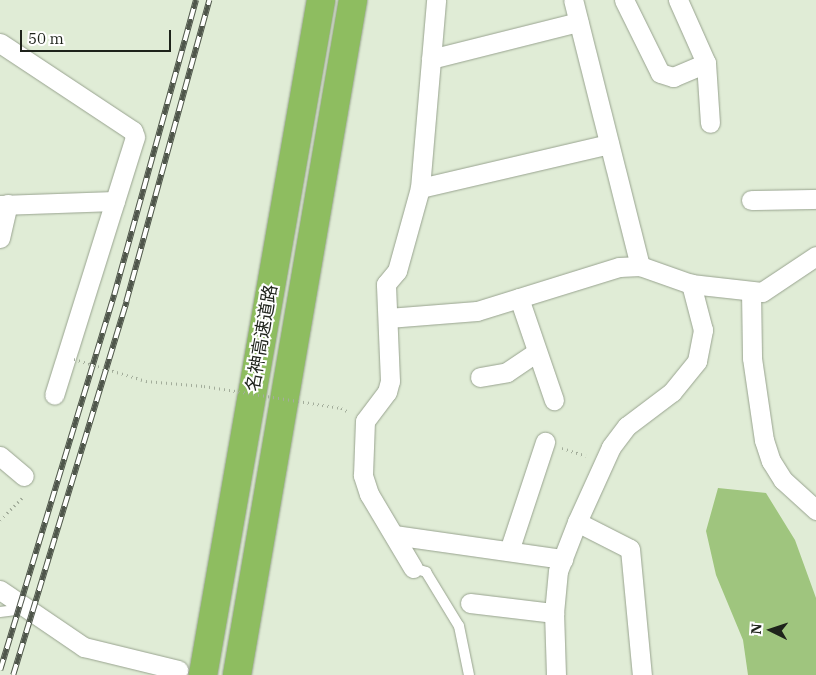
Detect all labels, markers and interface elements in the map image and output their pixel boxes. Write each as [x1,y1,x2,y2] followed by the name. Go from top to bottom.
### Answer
[22,20,174,52] scale bar
[28,29,64,48] text: 50 m
[242,283,282,393] street label: 名神高速道路
[746,605,796,655] north arrow
[747,623,765,635] text: N

